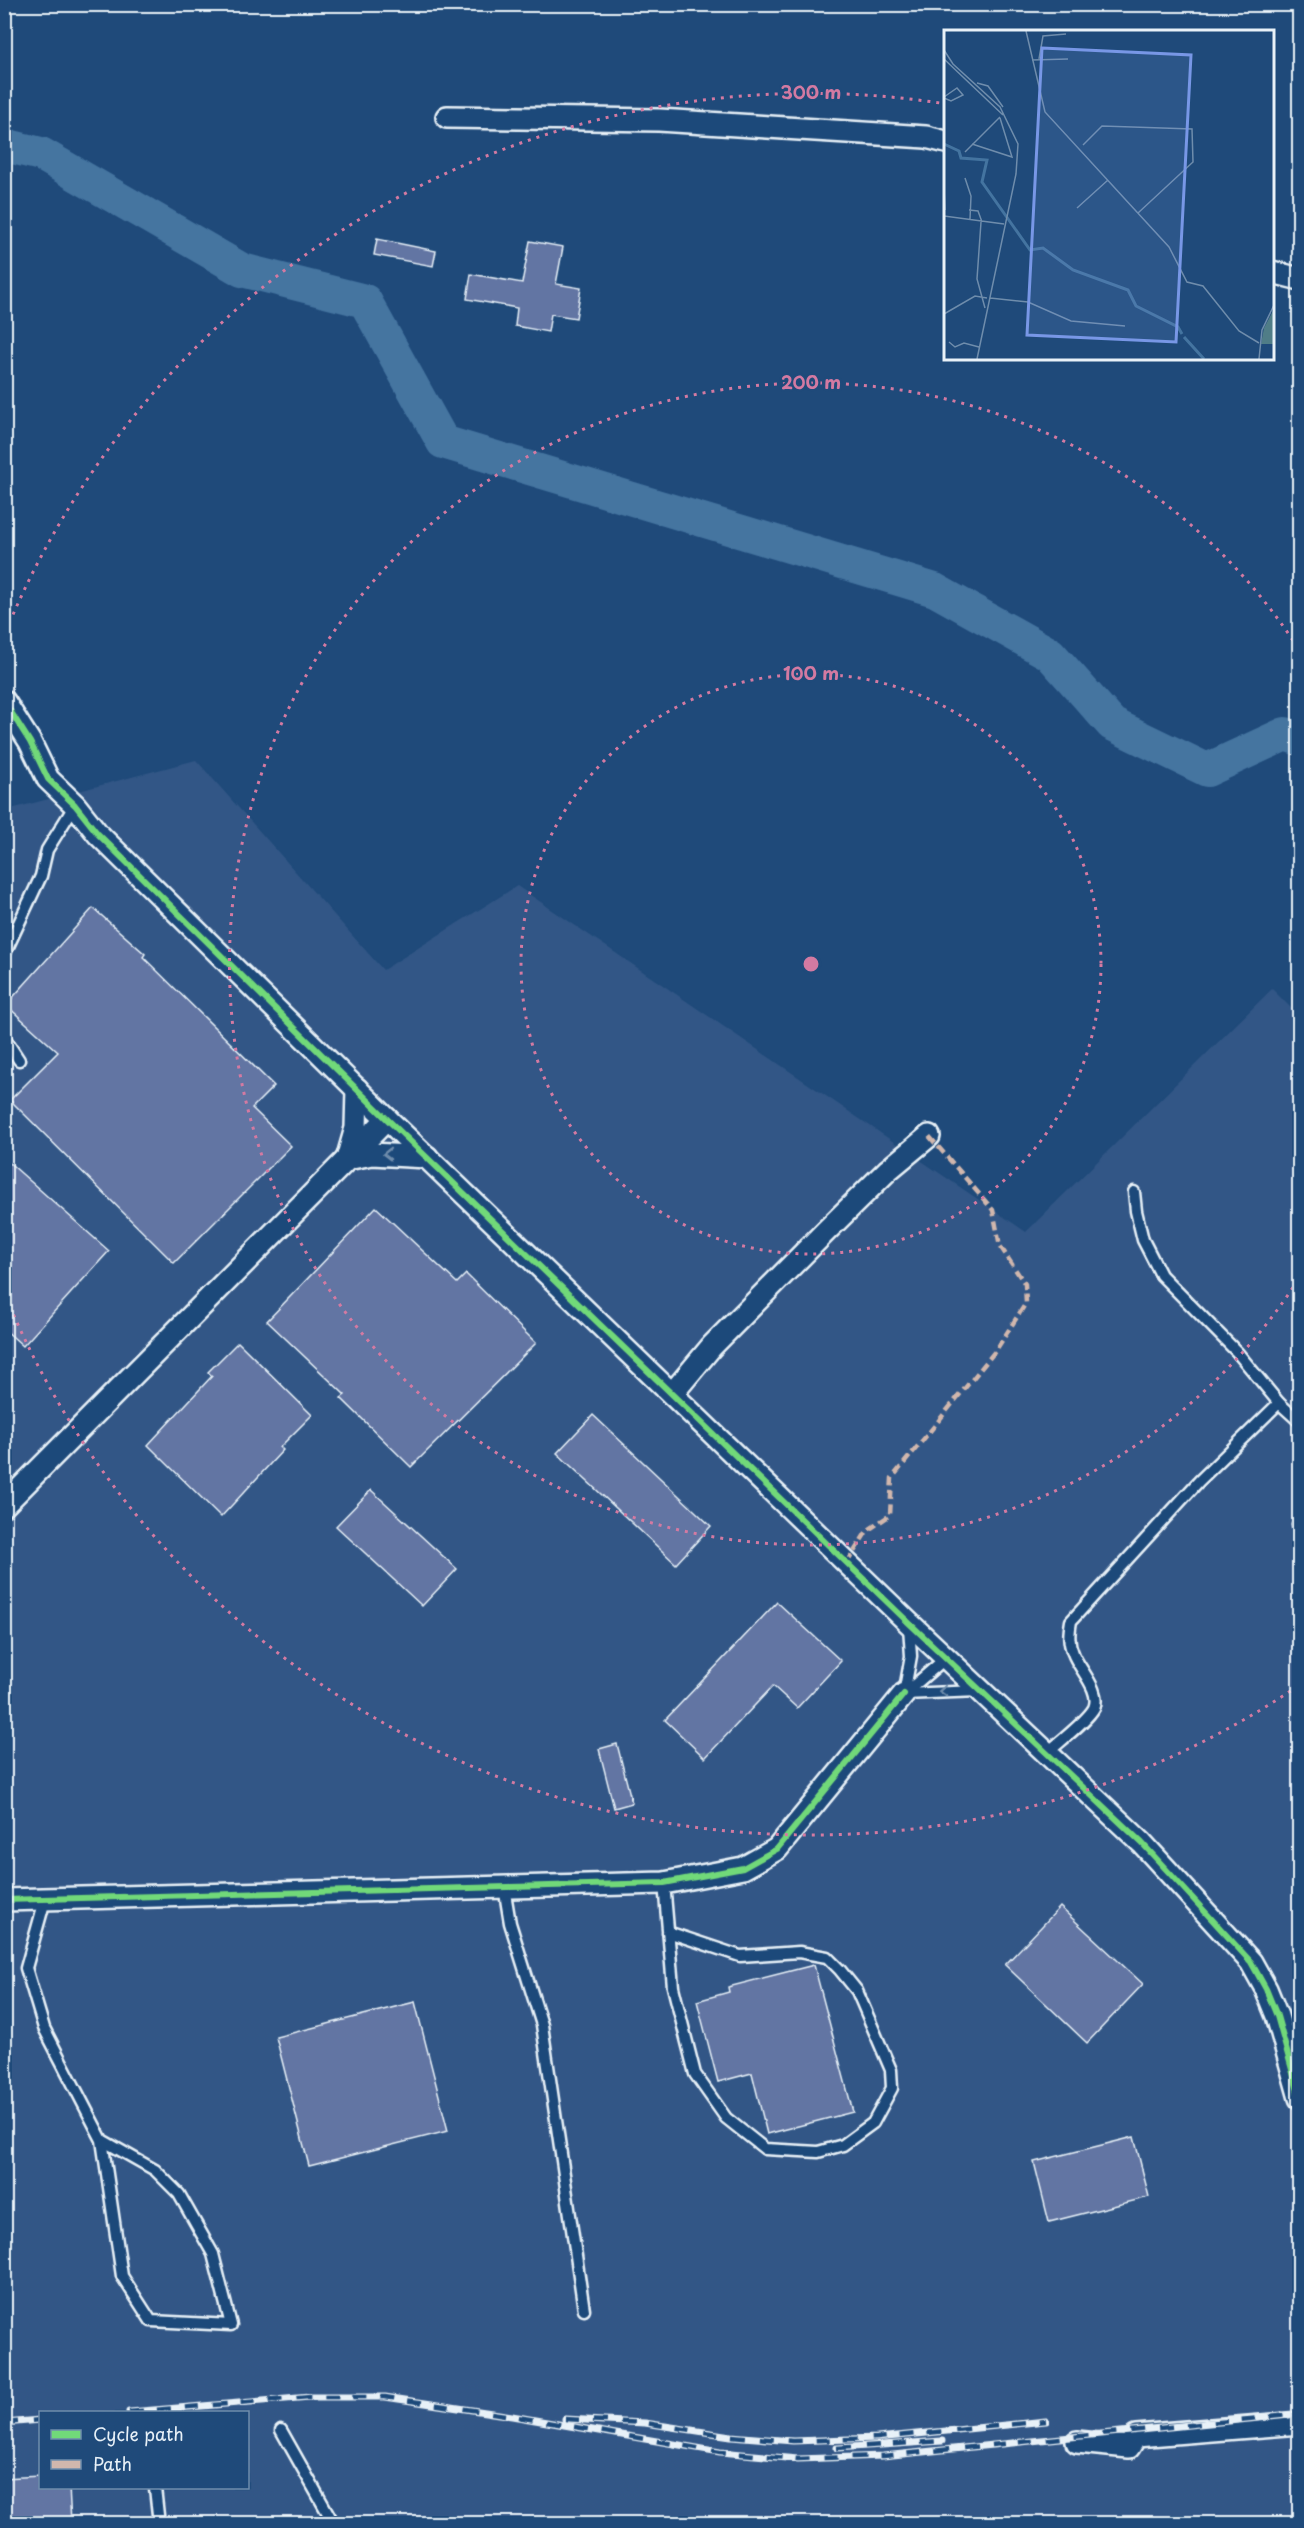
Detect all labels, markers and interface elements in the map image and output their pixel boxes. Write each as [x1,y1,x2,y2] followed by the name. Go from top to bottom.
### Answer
[944,30,1274,360] inset map
[781,78,841,105] text: 300 m
[781,368,841,395] text: 200 m
[783,659,839,686] text: 100 m
[801,954,821,974] centre of rings
[382,1148,391,1160] one-way arrow
[939,1685,948,1697] one-way arrow
[39,2411,249,2489] legend
[93,2420,184,2447] text: Cycle path
[93,2450,132,2477] text: Path

